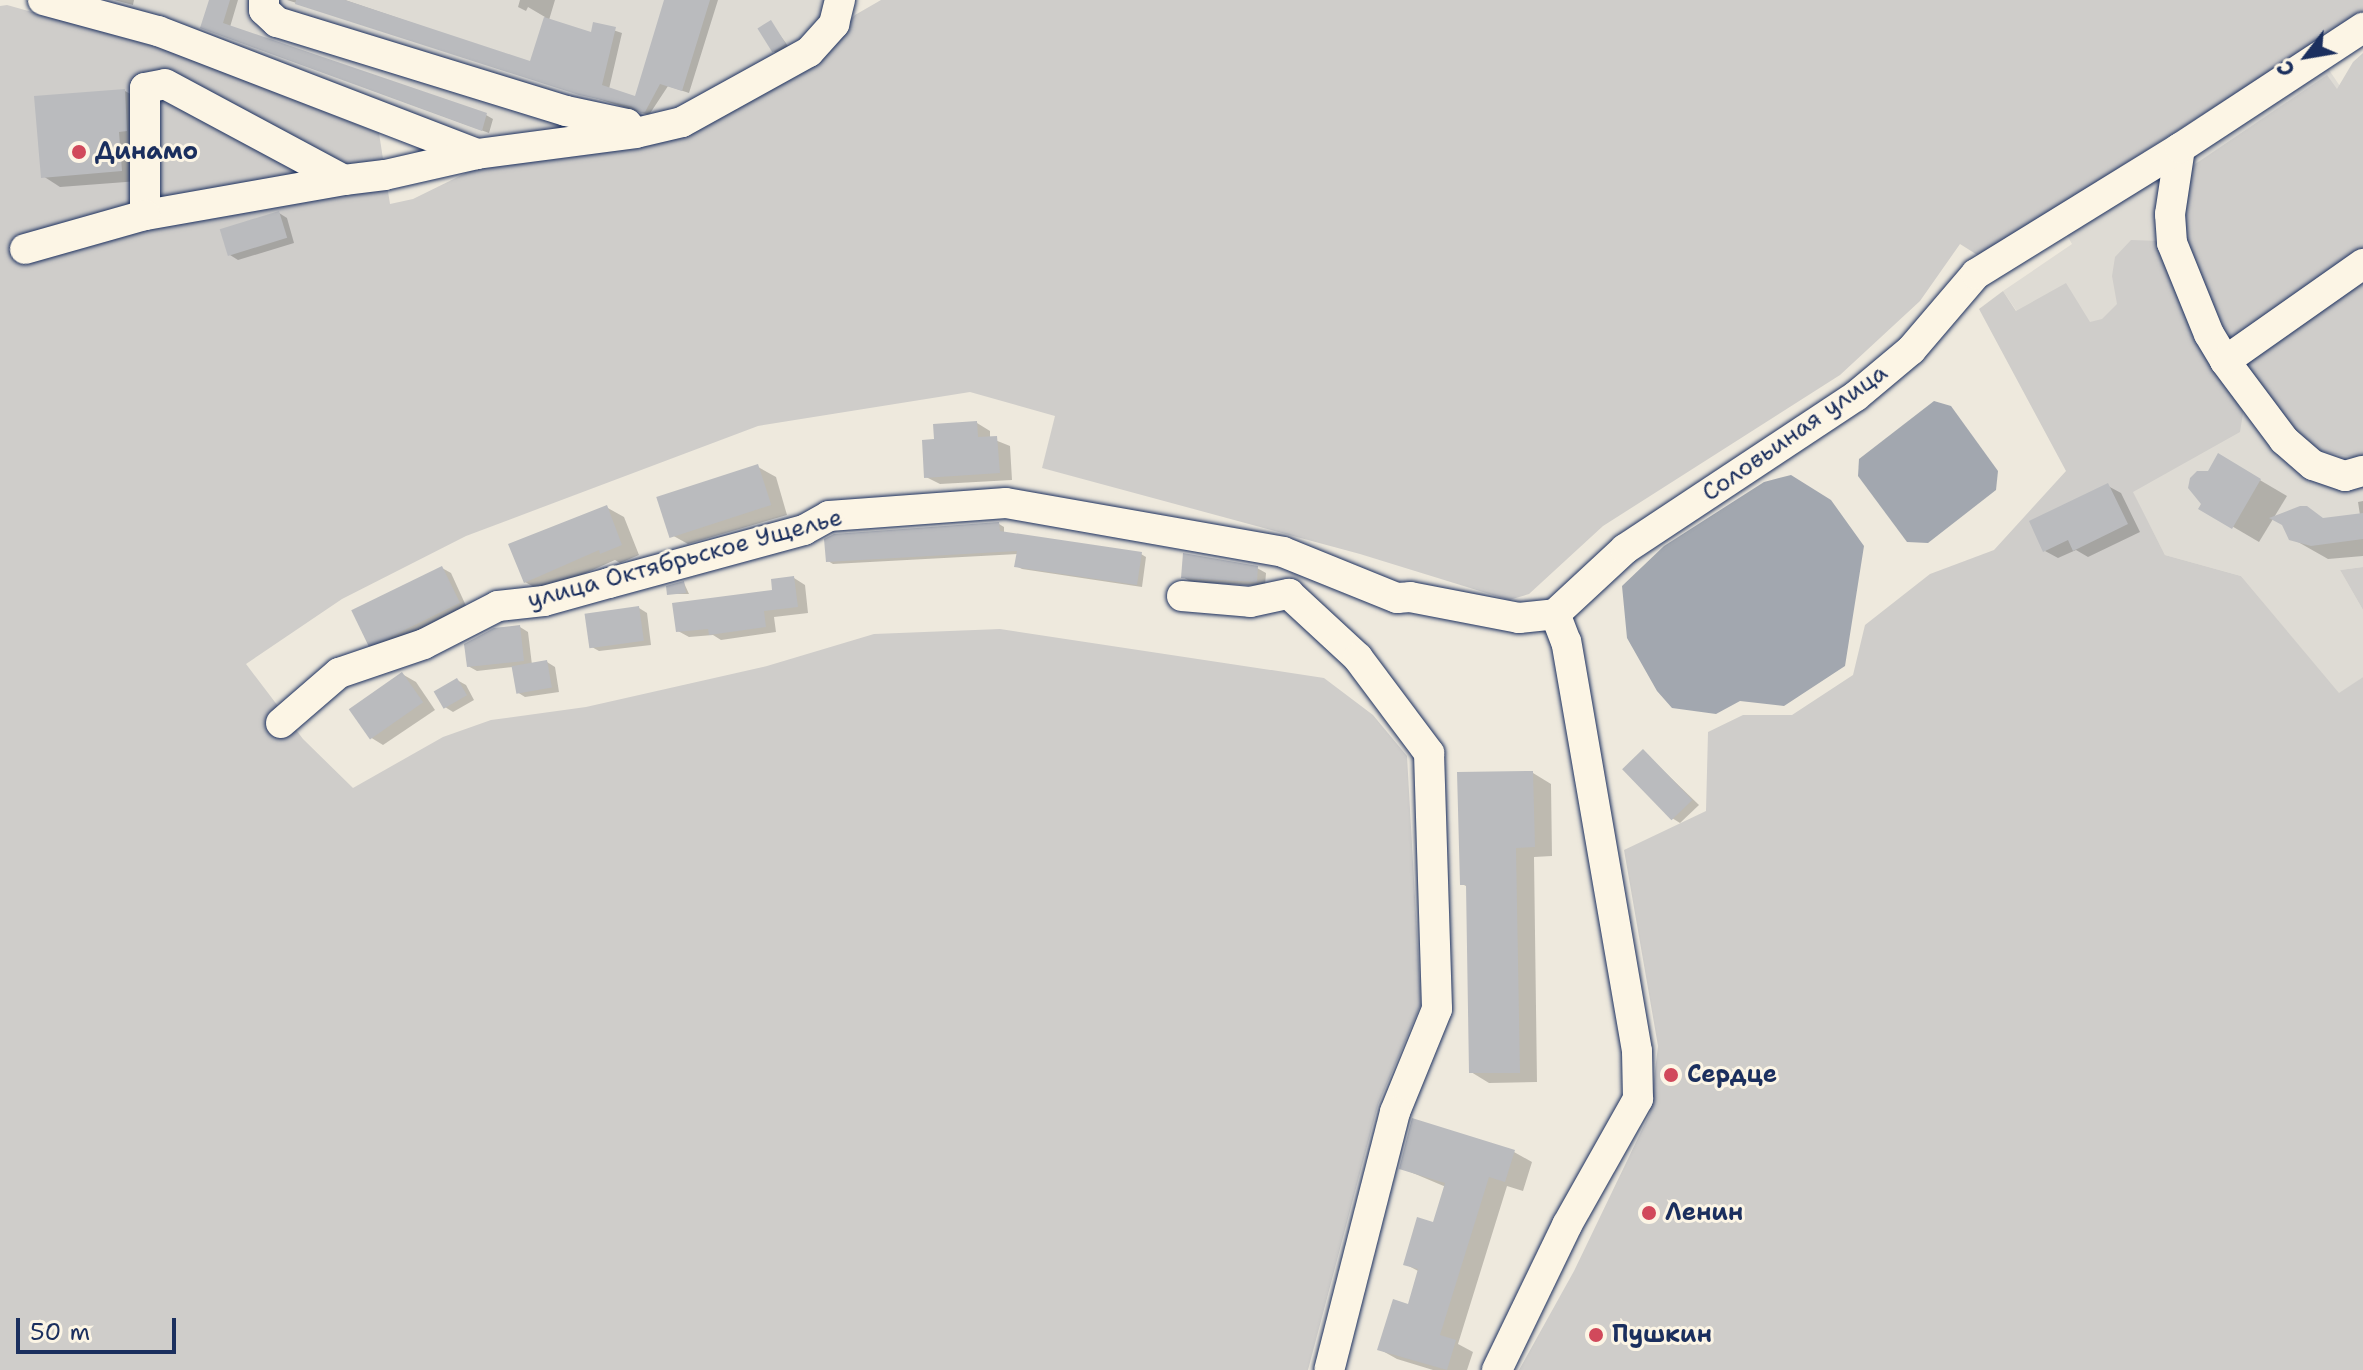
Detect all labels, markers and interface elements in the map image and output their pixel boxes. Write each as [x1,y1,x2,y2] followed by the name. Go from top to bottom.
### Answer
[2267,16,2347,96] north arrow
[2270,55,2302,82] text: С
[95,138,198,166] place label: Динамо
[70,143,88,161] marker: Динамо
[1697,358,1893,508] street label: Соловьиная улица
[524,503,846,615] street label: улица Октябрьское Ущелье
[1687,1061,1777,1089] place label: Сердце
[1662,1066,1680,1084] marker: Сердце
[1665,1199,1743,1227] place label: Ленин
[1640,1204,1658,1222] marker: Ленин
[20,1302,180,1352] scale bar
[30,1316,90,1348] text: 50 m
[1612,1321,1712,1349] place label: Пушкин
[1587,1326,1605,1344] marker: Пушкин

